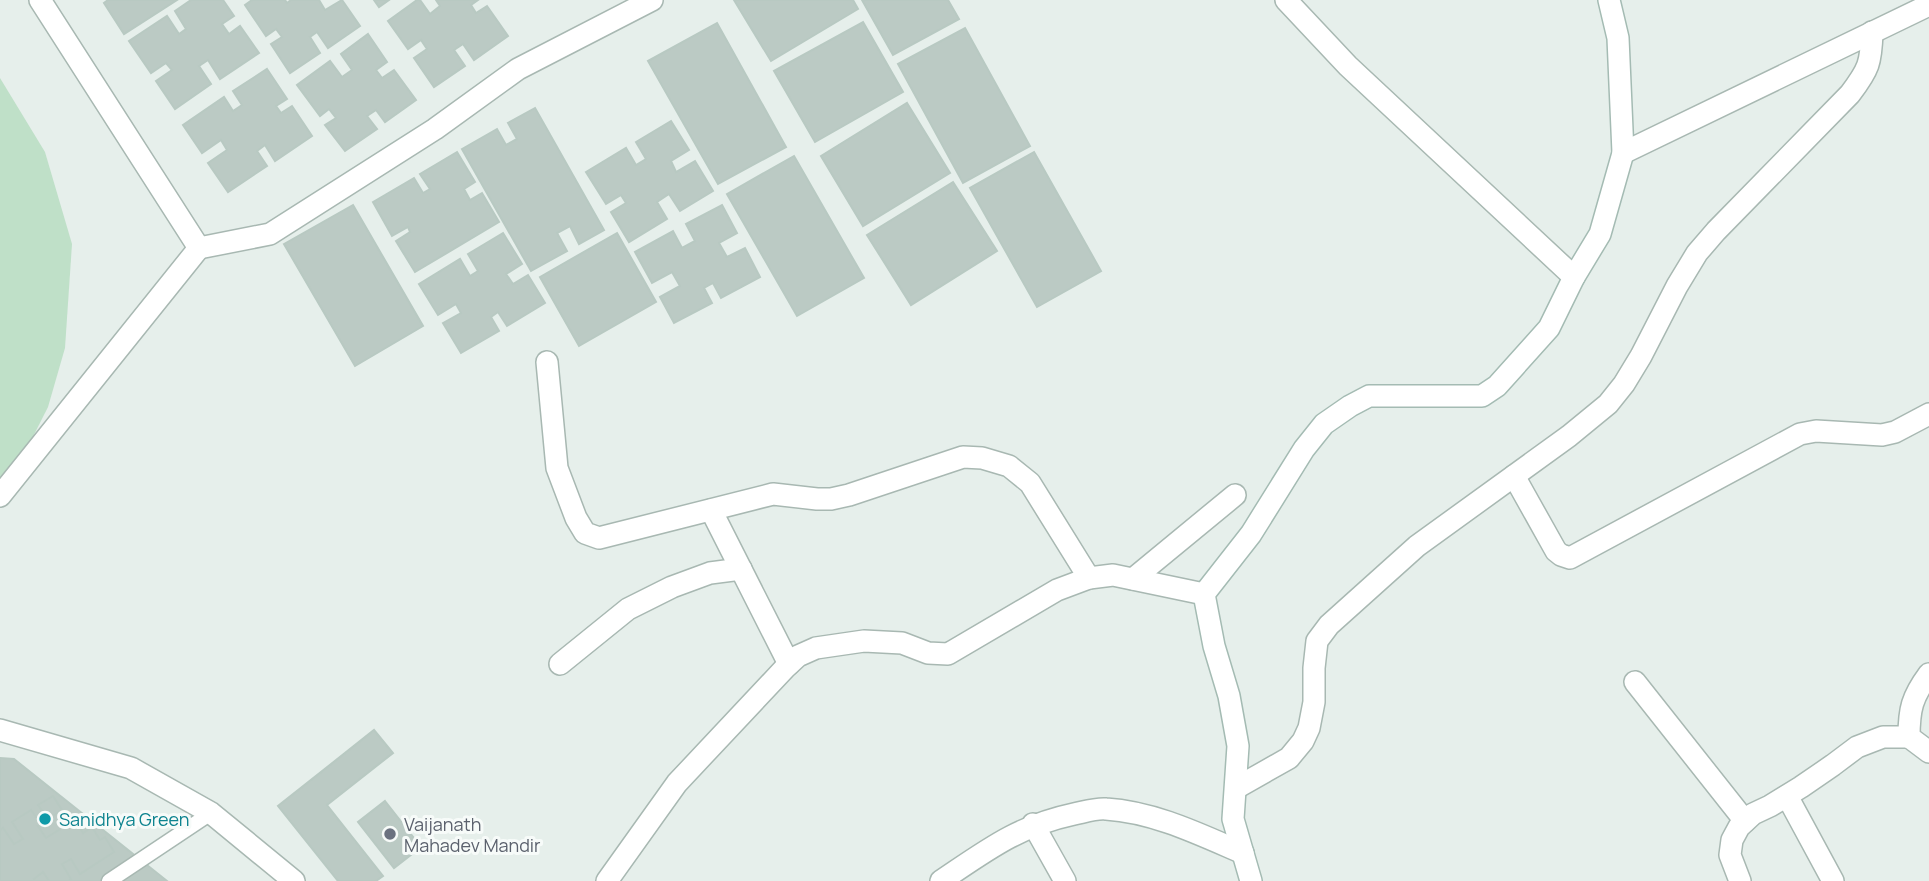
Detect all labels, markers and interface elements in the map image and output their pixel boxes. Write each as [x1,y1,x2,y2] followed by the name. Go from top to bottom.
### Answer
[59,807,190,831] place label: Sanidhya Green
[37,811,53,827] marker: Sanidhya Green
[404,812,541,857] place label: Vaijanath Mahadev Mandir
[382,826,398,842] marker: Vaijanath Mahadev Mandir

